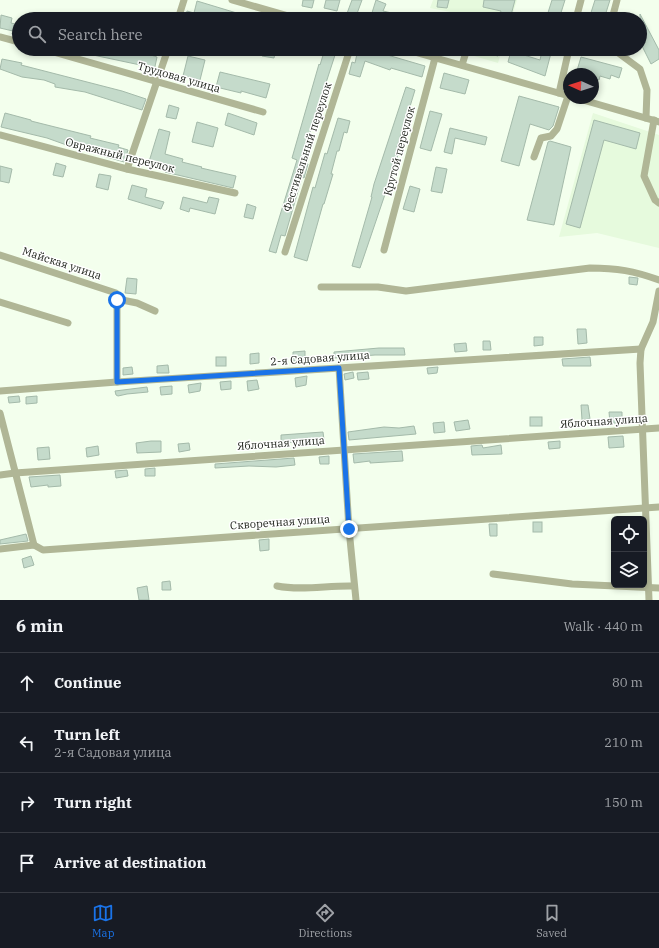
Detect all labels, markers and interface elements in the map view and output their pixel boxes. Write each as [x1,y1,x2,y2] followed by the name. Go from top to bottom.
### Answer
[12,12,647,56] search box
[26,23,48,45] icon: search
[58,25,143,44] text: Search here
[136,58,222,96] street label: Трудовая улица
[563,68,599,104] north arrow
[279,80,335,213] street label: Фестивальный переулок
[380,104,418,197] street label: Крутой переулок
[64,135,177,175] street label: Овражный переулок
[21,244,103,282] street label: Майская улица
[108,291,126,309] route start
[270,348,370,368] street label: 2-я Садовая улица
[560,411,648,431] street label: Яблочная улица
[237,433,325,453] street label: Яблочная улица
[230,512,330,532] street label: Скворечная улица
[611,516,647,588] map controls
[611,516,647,552] button: locate
[340,520,358,538] route end
[611,552,647,588] button: layers
[16,615,64,637] text: 6 min
[564,618,643,635] text: Walk · 440 m
[16,672,38,694] icon: ahead
[54,673,121,692] text: Continue
[612,674,643,691] text: 80 m
[54,725,120,744] text: Turn left
[16,732,38,754] icon: left
[604,734,643,751] text: 210 m
[54,744,172,761] text: 2-я Садовая улица
[16,792,38,814] icon: right
[54,793,132,812] text: Turn right
[604,794,643,811] text: 150 m
[16,852,38,874] icon: arrive
[54,853,206,872] text: Arrive at destination
[92,902,114,940] tab: Map
[298,902,352,940] tab: Directions
[536,902,567,940] tab: Saved

